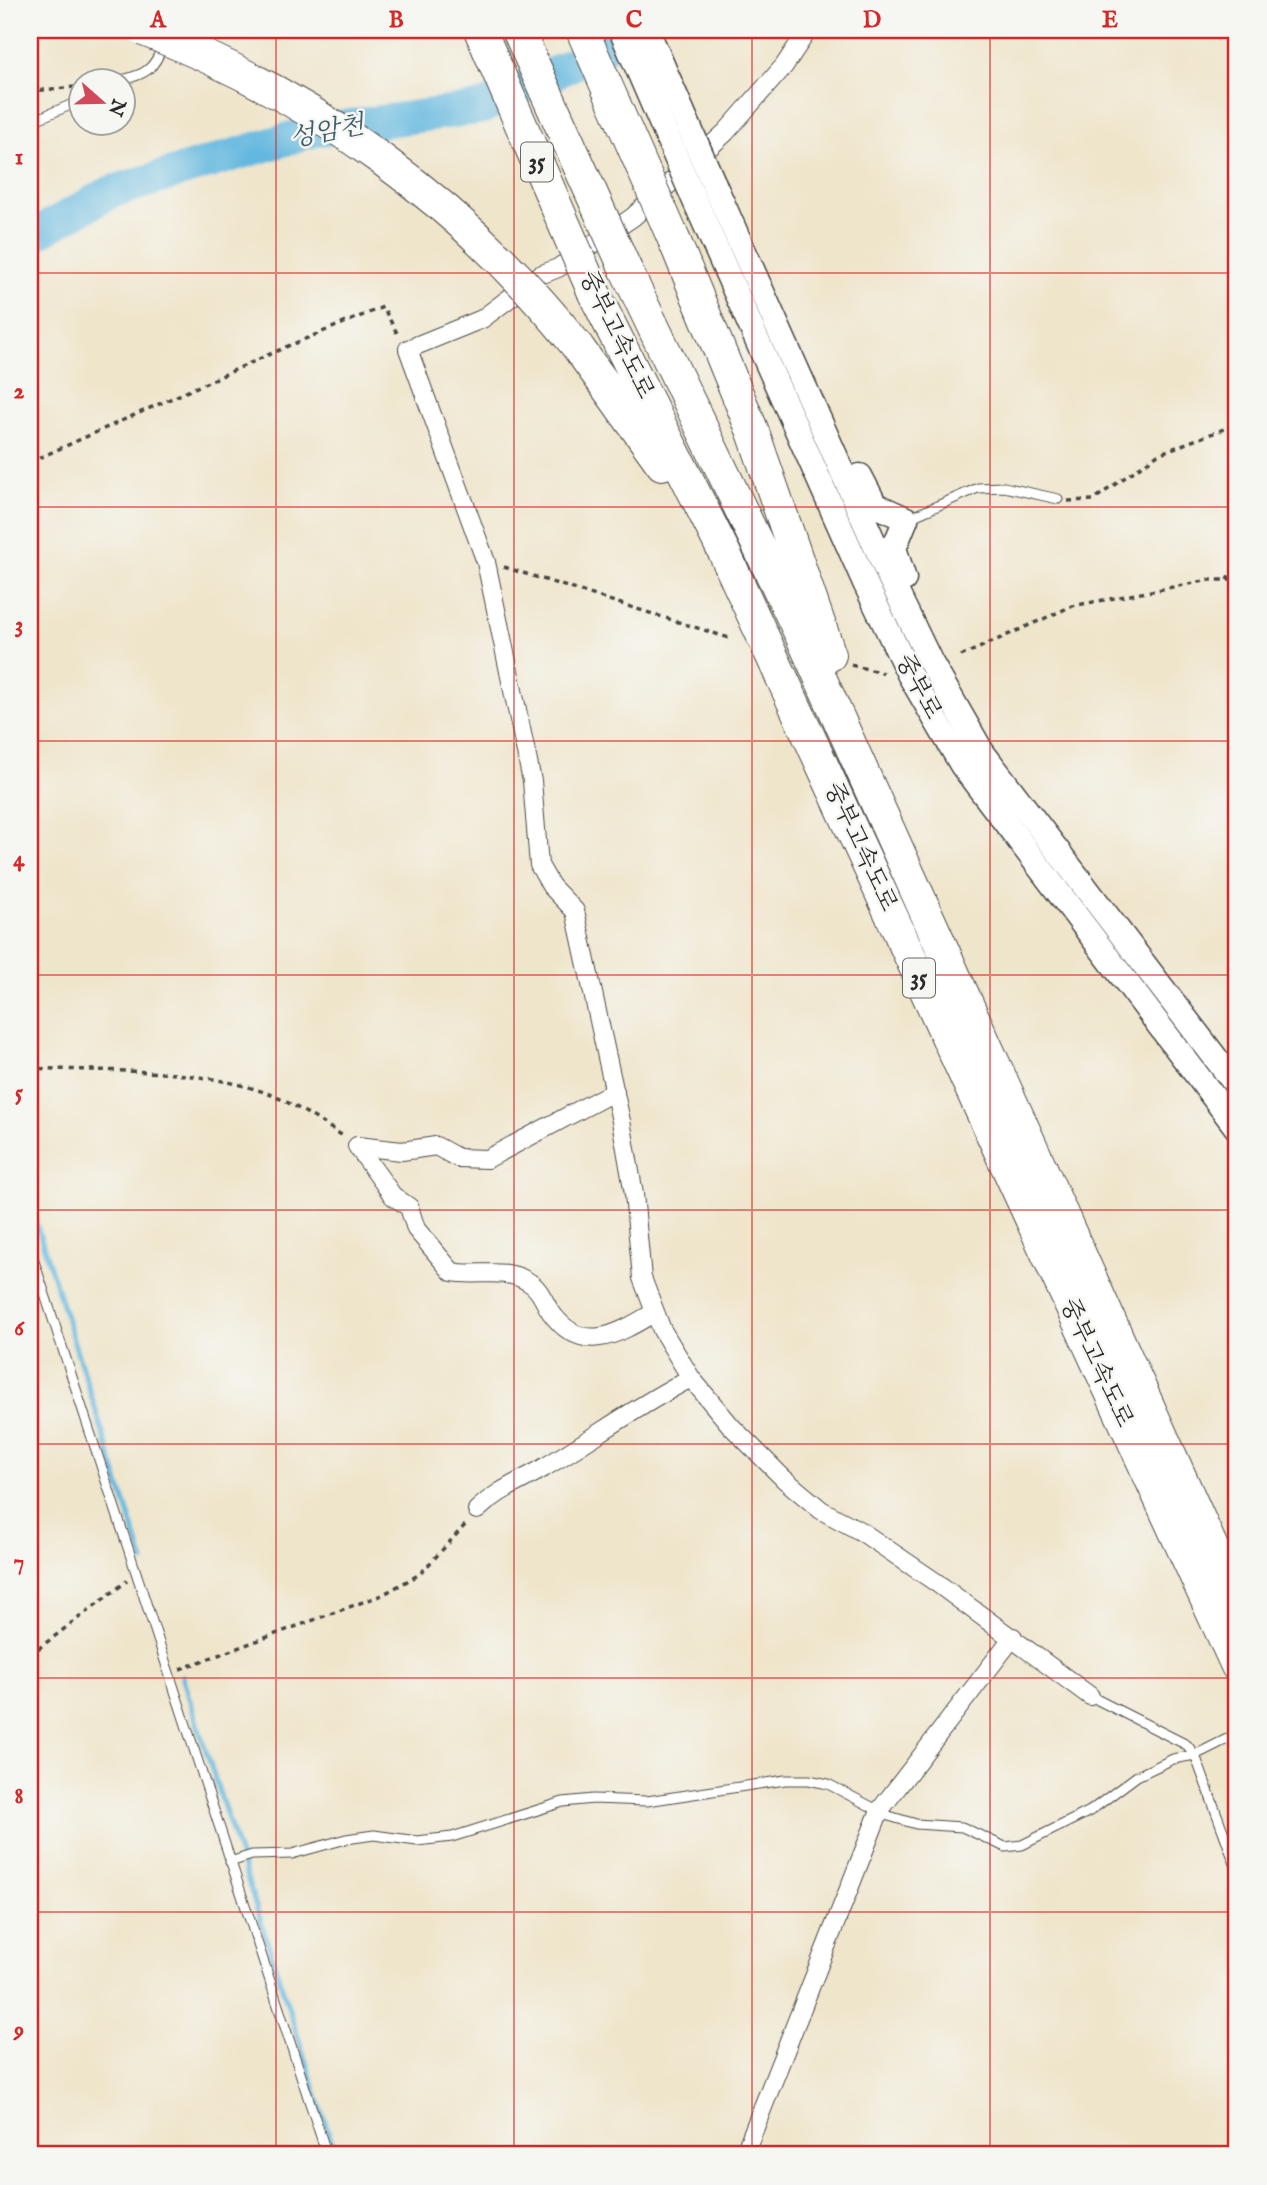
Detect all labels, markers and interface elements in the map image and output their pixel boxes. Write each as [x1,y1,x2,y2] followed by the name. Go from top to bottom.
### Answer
[149,6,167,35] text: A
[388,6,404,35] text: B
[626,6,643,35] text: C
[863,6,881,35] text: D
[1102,6,1118,35] text: E
[66,66,136,136] north arrow
[102,94,131,119] text: N
[287,108,369,155] water label: 성암천
[521,142,553,182] road number: 35
[15,143,23,172] text: 1
[572,266,660,404] street label: 중부고속도로
[14,377,25,406] text: 2
[15,611,23,640] text: 3
[888,649,948,725] street label: 중부로
[817,777,903,917] street label: 중부고속도로
[13,845,25,874] text: 4
[903,959,935,998] road number: 35
[15,1079,24,1108] text: 5
[1053,1293,1139,1433] street label: 중부고속도로
[14,1314,25,1343] text: 6
[14,1548,24,1577] text: 7
[14,1782,24,1811] text: 8
[13,2016,24,2045] text: 9

